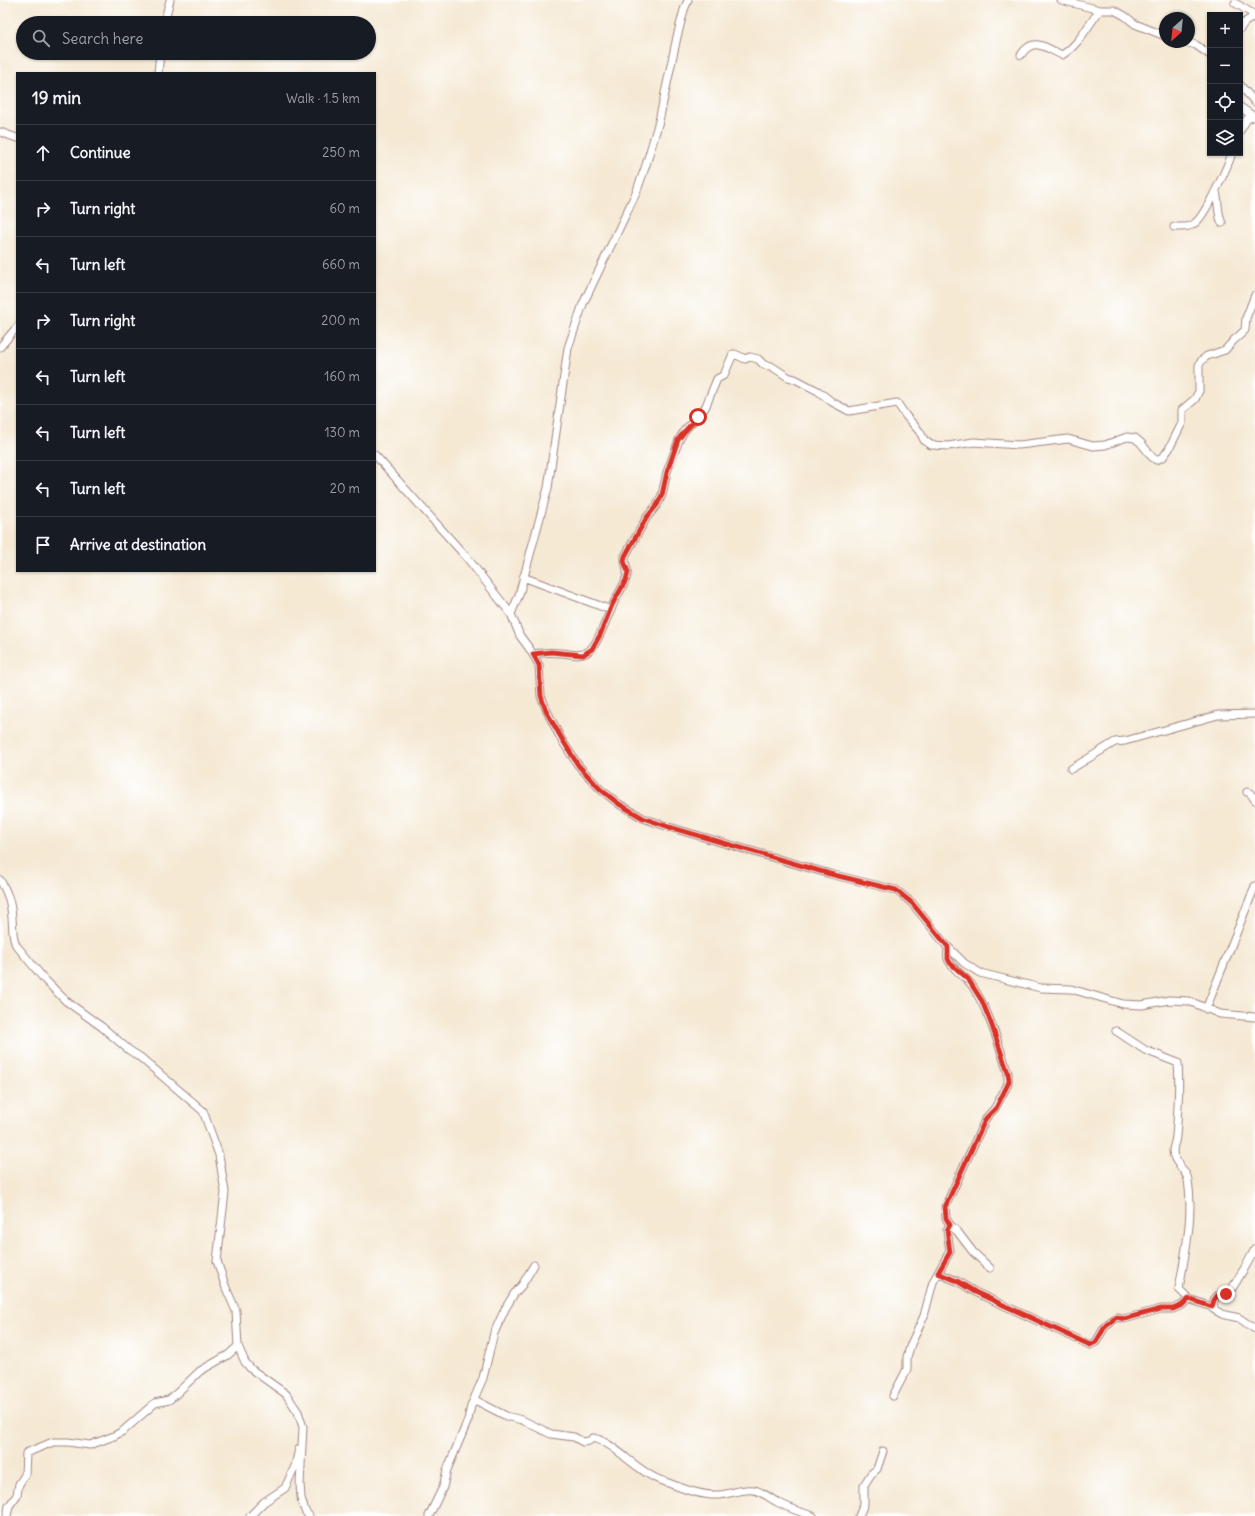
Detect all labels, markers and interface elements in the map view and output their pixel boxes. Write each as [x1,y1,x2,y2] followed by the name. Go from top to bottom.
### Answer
[1159,12,1195,48] north arrow
[1207,12,1243,156] map controls
[1207,12,1243,48] button: +
[16,16,376,60] search box
[30,27,52,49] icon: search
[62,29,143,48] text: Search here
[1207,48,1243,84] button: −
[1207,84,1243,120] button: locate
[32,87,81,109] text: 19 min
[286,90,360,107] text: Walk · 1.5 km
[1207,120,1243,156] button: layers
[32,142,54,164] icon: ahead
[70,143,131,162] text: Continue
[322,144,360,161] text: 250 m
[32,198,54,220] icon: right
[70,199,135,218] text: Turn right
[329,200,360,217] text: 60 m
[32,254,54,276] icon: left
[70,255,125,274] text: Turn left
[322,256,360,273] text: 660 m
[32,310,54,332] icon: right
[70,311,135,330] text: Turn right
[321,312,360,329] text: 200 m
[32,366,54,388] icon: left
[70,367,125,386] text: Turn left
[324,368,360,385] text: 160 m
[689,408,707,426] route start
[32,422,54,444] icon: left
[70,423,125,442] text: Turn left
[324,424,360,441] text: 130 m
[32,478,54,500] icon: left
[70,479,125,498] text: Turn left
[330,480,360,497] text: 20 m
[32,534,54,556] icon: arrive
[70,535,206,554] text: Arrive at destination
[1217,1285,1235,1303] route end

